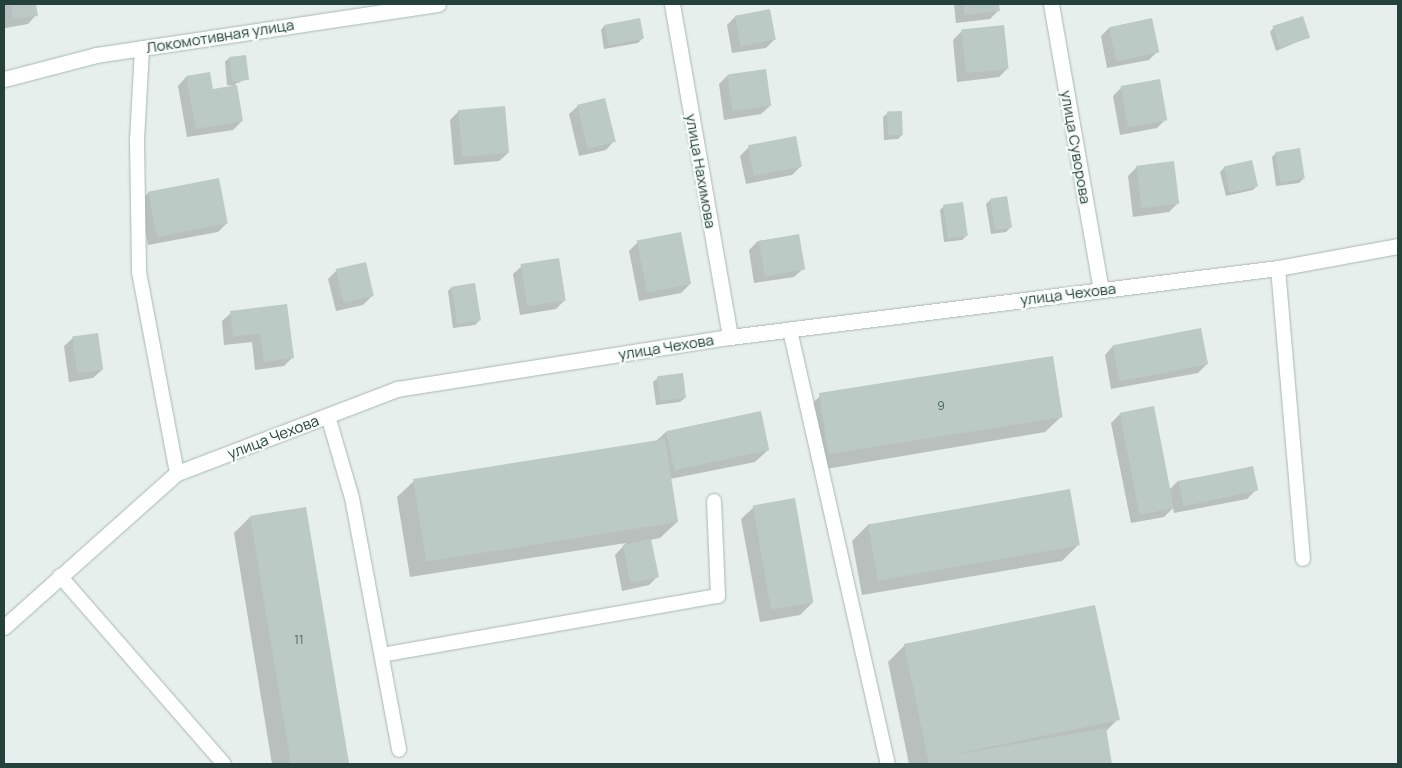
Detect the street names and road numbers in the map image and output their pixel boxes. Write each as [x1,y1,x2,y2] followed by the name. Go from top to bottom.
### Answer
[145,15,295,57] street label: Локомотивная улица
[1057,89,1095,205] street label: улица Суворова
[682,112,720,230] street label: улица Нахимова
[1019,279,1117,309] street label: улица Чехова
[617,331,715,363] street label: улица Чехова
[225,411,321,463] street label: улица Чехова

